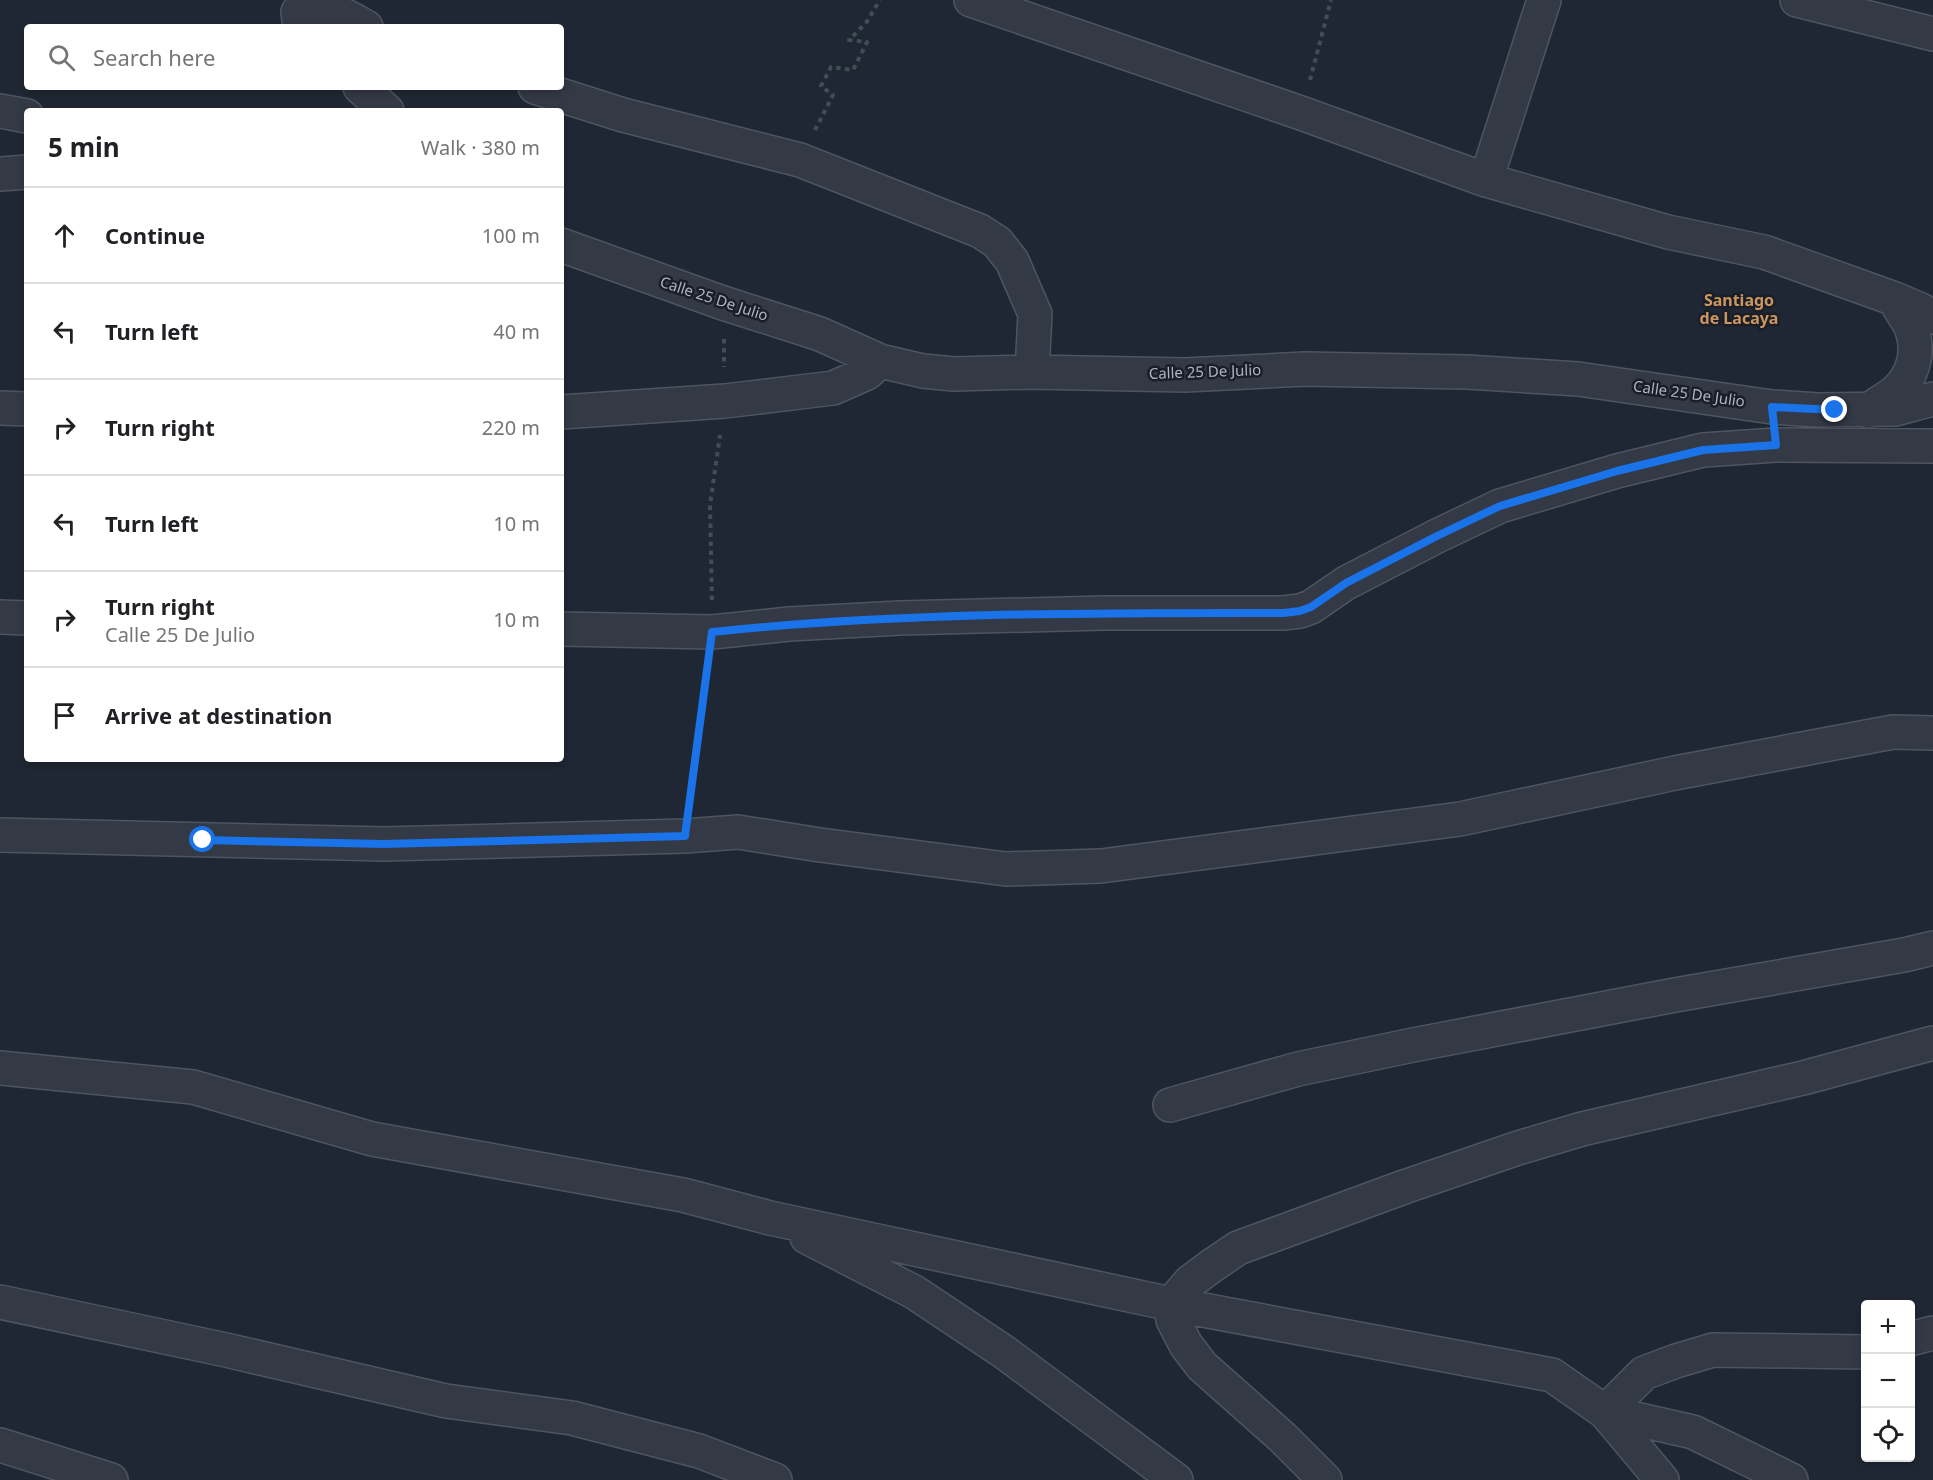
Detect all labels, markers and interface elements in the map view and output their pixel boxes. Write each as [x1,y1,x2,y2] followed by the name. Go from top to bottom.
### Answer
[24,24,564,90] search box
[45,41,78,74] icon: search
[93,42,215,72] text: Search here
[48,129,120,165] text: 5 min
[421,134,540,161] text: Walk · 380 m
[48,219,81,252] icon: ahead
[105,220,205,250] text: Continue
[482,222,540,249] text: 100 m
[658,271,771,325] street label: Calle 25 De Julio
[1700,289,1778,329] district label: Santiago de Lacaya
[48,315,81,348] icon: left
[105,316,199,346] text: Turn left
[493,318,540,345] text: 40 m
[1148,359,1262,383] street label: Calle 25 De Julio
[1632,375,1746,411] street label: Calle 25 De Julio
[1821,396,1847,422] route end
[48,411,81,444] icon: right
[105,412,215,442] text: Turn right
[482,414,540,441] text: 220 m
[48,507,81,540] icon: left
[105,508,199,538] text: Turn left
[493,510,540,537] text: 10 m
[105,591,215,621] text: Turn right
[48,603,81,636] icon: right
[493,606,540,633] text: 10 m
[105,621,255,648] text: Calle 25 De Julio
[48,699,81,732] icon: arrive
[105,700,332,730] text: Arrive at destination
[189,826,215,852] route start
[1861,1300,1915,1462] map controls
[1861,1300,1915,1354] button: +
[1861,1354,1915,1408] button: −
[1861,1408,1915,1462] button: locate

